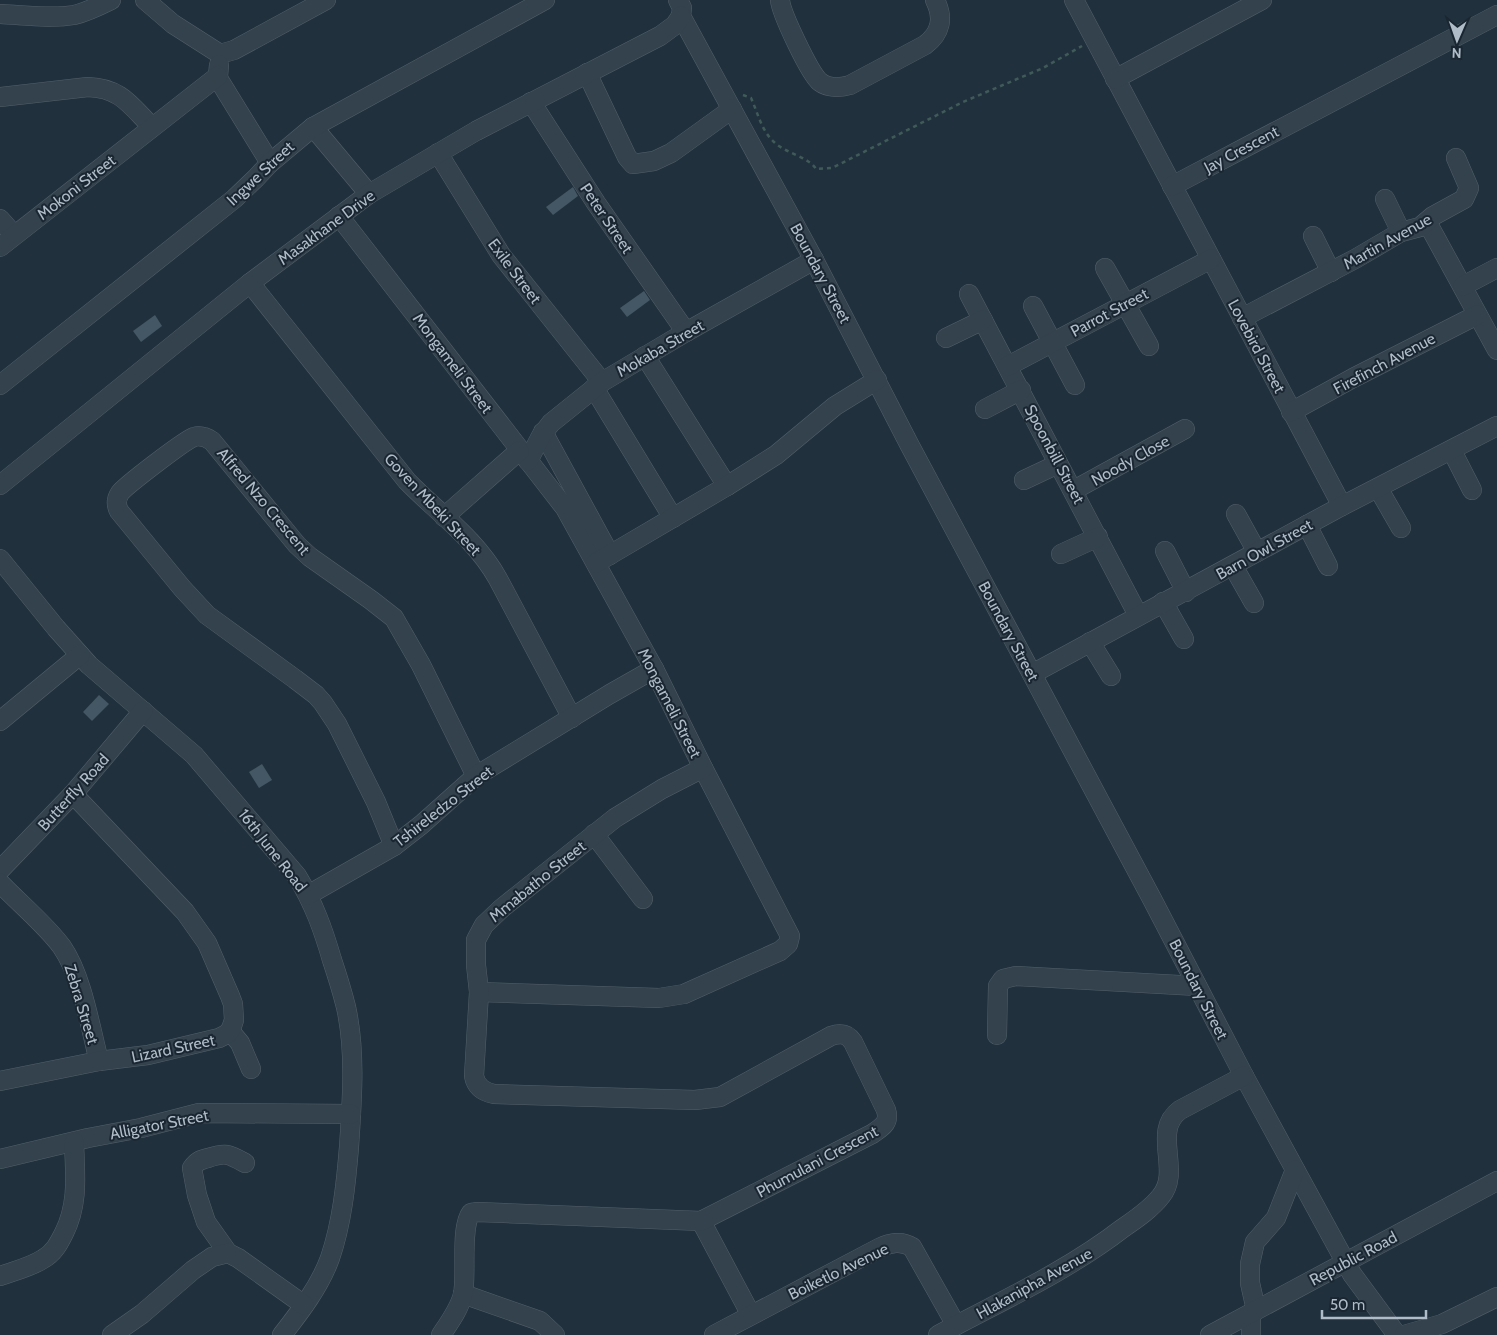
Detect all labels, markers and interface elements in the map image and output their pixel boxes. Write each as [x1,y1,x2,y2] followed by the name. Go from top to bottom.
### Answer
[1432,15,1482,65] north arrow
[1451,44,1462,62] text: N
[1200,122,1282,178] street label: Jay Crescent
[223,137,298,209] street label: Ingwe Street
[33,151,120,224] street label: Mokoni Street
[576,180,637,257] street label: Peter Street
[274,186,378,269] street label: Masakhane Drive
[1340,209,1435,273] street label: Martin Avenue
[786,220,855,327] street label: Boundary Street
[484,235,546,308] street label: Exile Street
[1067,284,1152,341] street label: Parrot Street
[1224,296,1289,397] street label: Lovebird Street
[409,310,497,418] street label: Mongameli Street
[613,315,708,381] street label: Mokaba Street
[1330,329,1438,398] street label: Firefinch Avenue
[1021,402,1089,507] street label: Spoonbill Street
[1088,431,1173,490] street label: Noody Close
[213,444,314,559] street label: Alfred Nzo Crescent
[380,449,485,560] street label: Goven Mbeki Street
[1213,515,1316,584] street label: Barn Owl Street
[974,578,1043,685] street label: Boundary Street
[634,645,706,762] street label: Mongameli Street
[34,750,113,835] street label: Butterfly Road
[390,761,497,851] street label: Tshireledzo Street
[234,805,311,895] street label: 16th June Road
[485,836,590,926] street label: Mmabatho Street
[1165,936,1232,1043] street label: Boundary Street
[60,962,103,1047] street label: Zebra Street
[130,1030,217,1067] street label: Lizard Street
[108,1106,211,1143] street label: Alligator Street
[753,1121,882,1201] street label: Phumulani Crescent
[1306,1227,1400,1289] street label: Republic Road
[785,1239,891,1304] street label: Boiketlo Avenue
[973,1244,1095,1323] street label: Hlakanipha Avenue
[1322,1288,1426,1320] scale bar
[1330,1296,1365,1314] text: 50 m

